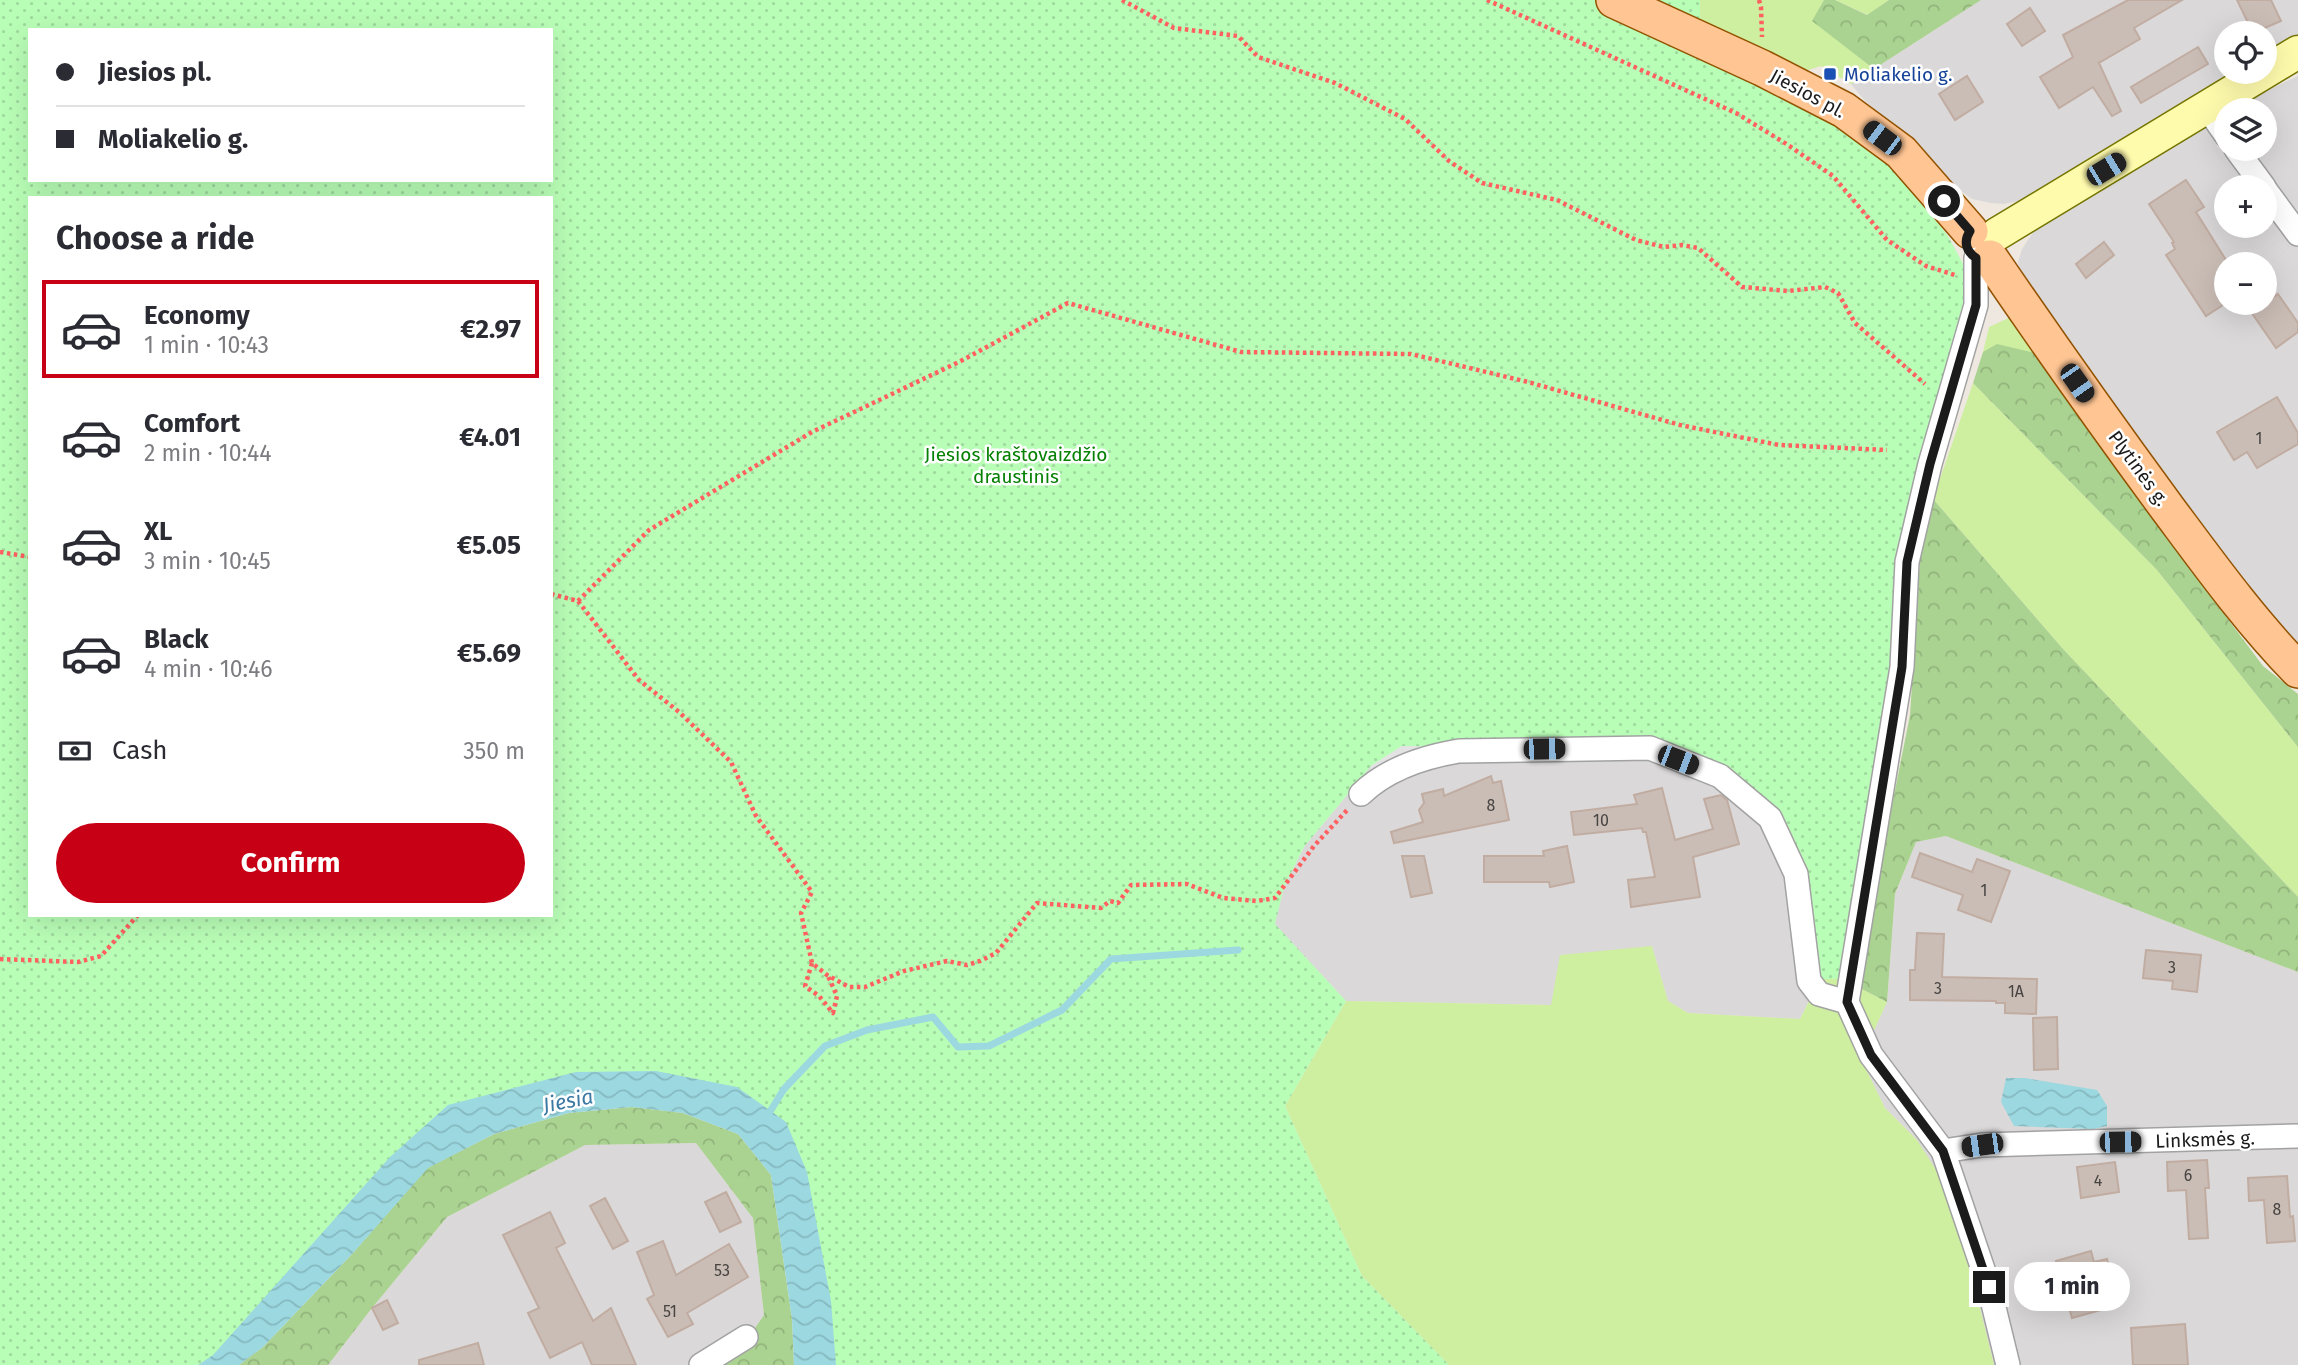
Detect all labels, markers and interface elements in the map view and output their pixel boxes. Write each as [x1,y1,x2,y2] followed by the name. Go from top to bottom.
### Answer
[2214,21,2277,315] map controls
[2214,21,2277,84] button: locate
[98,57,211,88] text: Jiesios pl.
[1844,63,1953,86] place label: Moliakelio g.
[1766,64,1849,123] street label: Jiesios pl.
[1822,66,1838,82] marker: Moliakelio g.
[2214,98,2277,161] button: layers
[1859,117,1906,159] car
[98,124,248,155] text: Moliakelio g.
[2083,149,2130,189] car
[2214,175,2277,238] button: +
[1928,185,1960,217] route start
[56,219,254,257] text: Choose a ride
[2214,252,2277,315] button: −
[60,298,123,361] icon: car
[144,300,250,331] text: Economy
[460,314,521,345] text: €2.97
[144,331,269,359] text: 1 min · 10:43
[2057,360,2098,406] car
[60,406,123,469] icon: car
[144,408,240,439] text: Comfort
[459,422,521,453] text: €4.01
[2104,426,2174,511] street label: Plytinės g.
[2256,429,2262,448] house number: 1
[144,439,272,467] text: 2 min · 10:44
[925,443,1107,488] park label: Jiesios kraštovaizdžio draustinis
[60,514,123,577] icon: car
[144,516,172,547] text: XL
[457,530,521,561] text: €5.05
[144,547,271,575] text: 3 min · 10:45
[60,622,123,685] icon: car
[144,624,209,655] text: Black
[457,638,521,669] text: €5.69
[144,655,272,683] text: 4 min · 10:46
[56,732,94,770] icon: cash
[112,735,168,766] text: Cash
[463,737,525,765] text: 350 m
[1523,738,1566,760] car
[1655,743,1702,777] car
[1487,796,1496,815] house number: 8
[1593,811,1609,830] house number: 10
[56,823,525,903] button: Confirm
[1981,881,1987,900] house number: 1
[2168,958,2176,977] house number: 3
[1934,979,1942,998] house number: 3
[2008,982,2025,1001] house number: 1A
[540,1083,595,1119] water label: Jiesia
[2155,1126,2255,1153] street label: Linksmės g.
[2099,1131,2142,1153] car
[1960,1132,2005,1158] car
[2184,1166,2192,1185] house number: 6
[2094,1171,2103,1190] house number: 4
[2273,1200,2282,1219] house number: 8
[714,1261,730,1280] house number: 53
[2014,1262,2129,1312] callout: 1 min
[1973,1271,2005,1303] route end
[2044,1272,2100,1300] text: 1 min
[663,1302,677,1321] house number: 51

